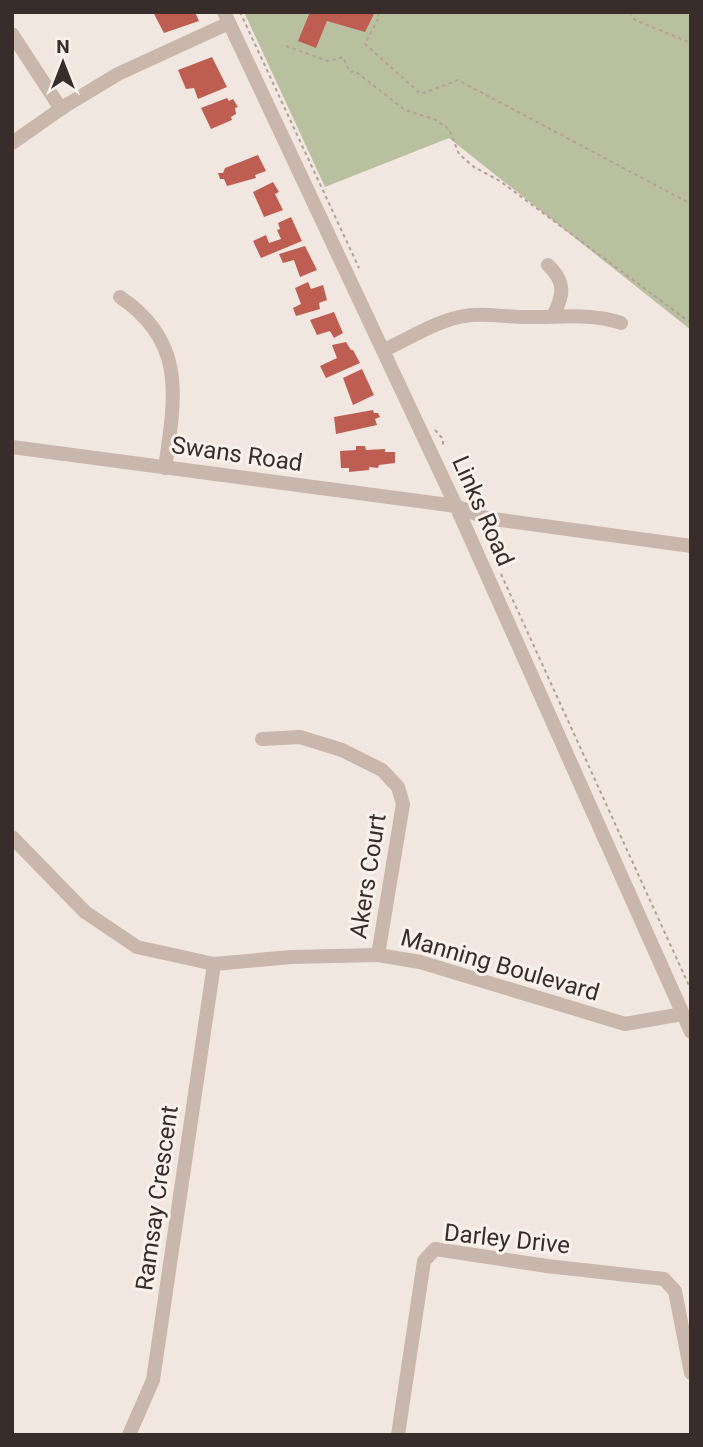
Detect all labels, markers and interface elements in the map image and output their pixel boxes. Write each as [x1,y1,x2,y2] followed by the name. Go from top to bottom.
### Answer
[28,28,98,98] north arrow
[56,35,70,58] text: N
[170,431,304,477] street label: Swans Road
[446,452,520,570] street label: Links Road
[344,811,392,940] street label: Akers Court
[397,923,603,1007] street label: Manning Boulevard
[130,1104,184,1292] street label: Ramsay Crescent
[443,1218,571,1260] street label: Darley Drive

